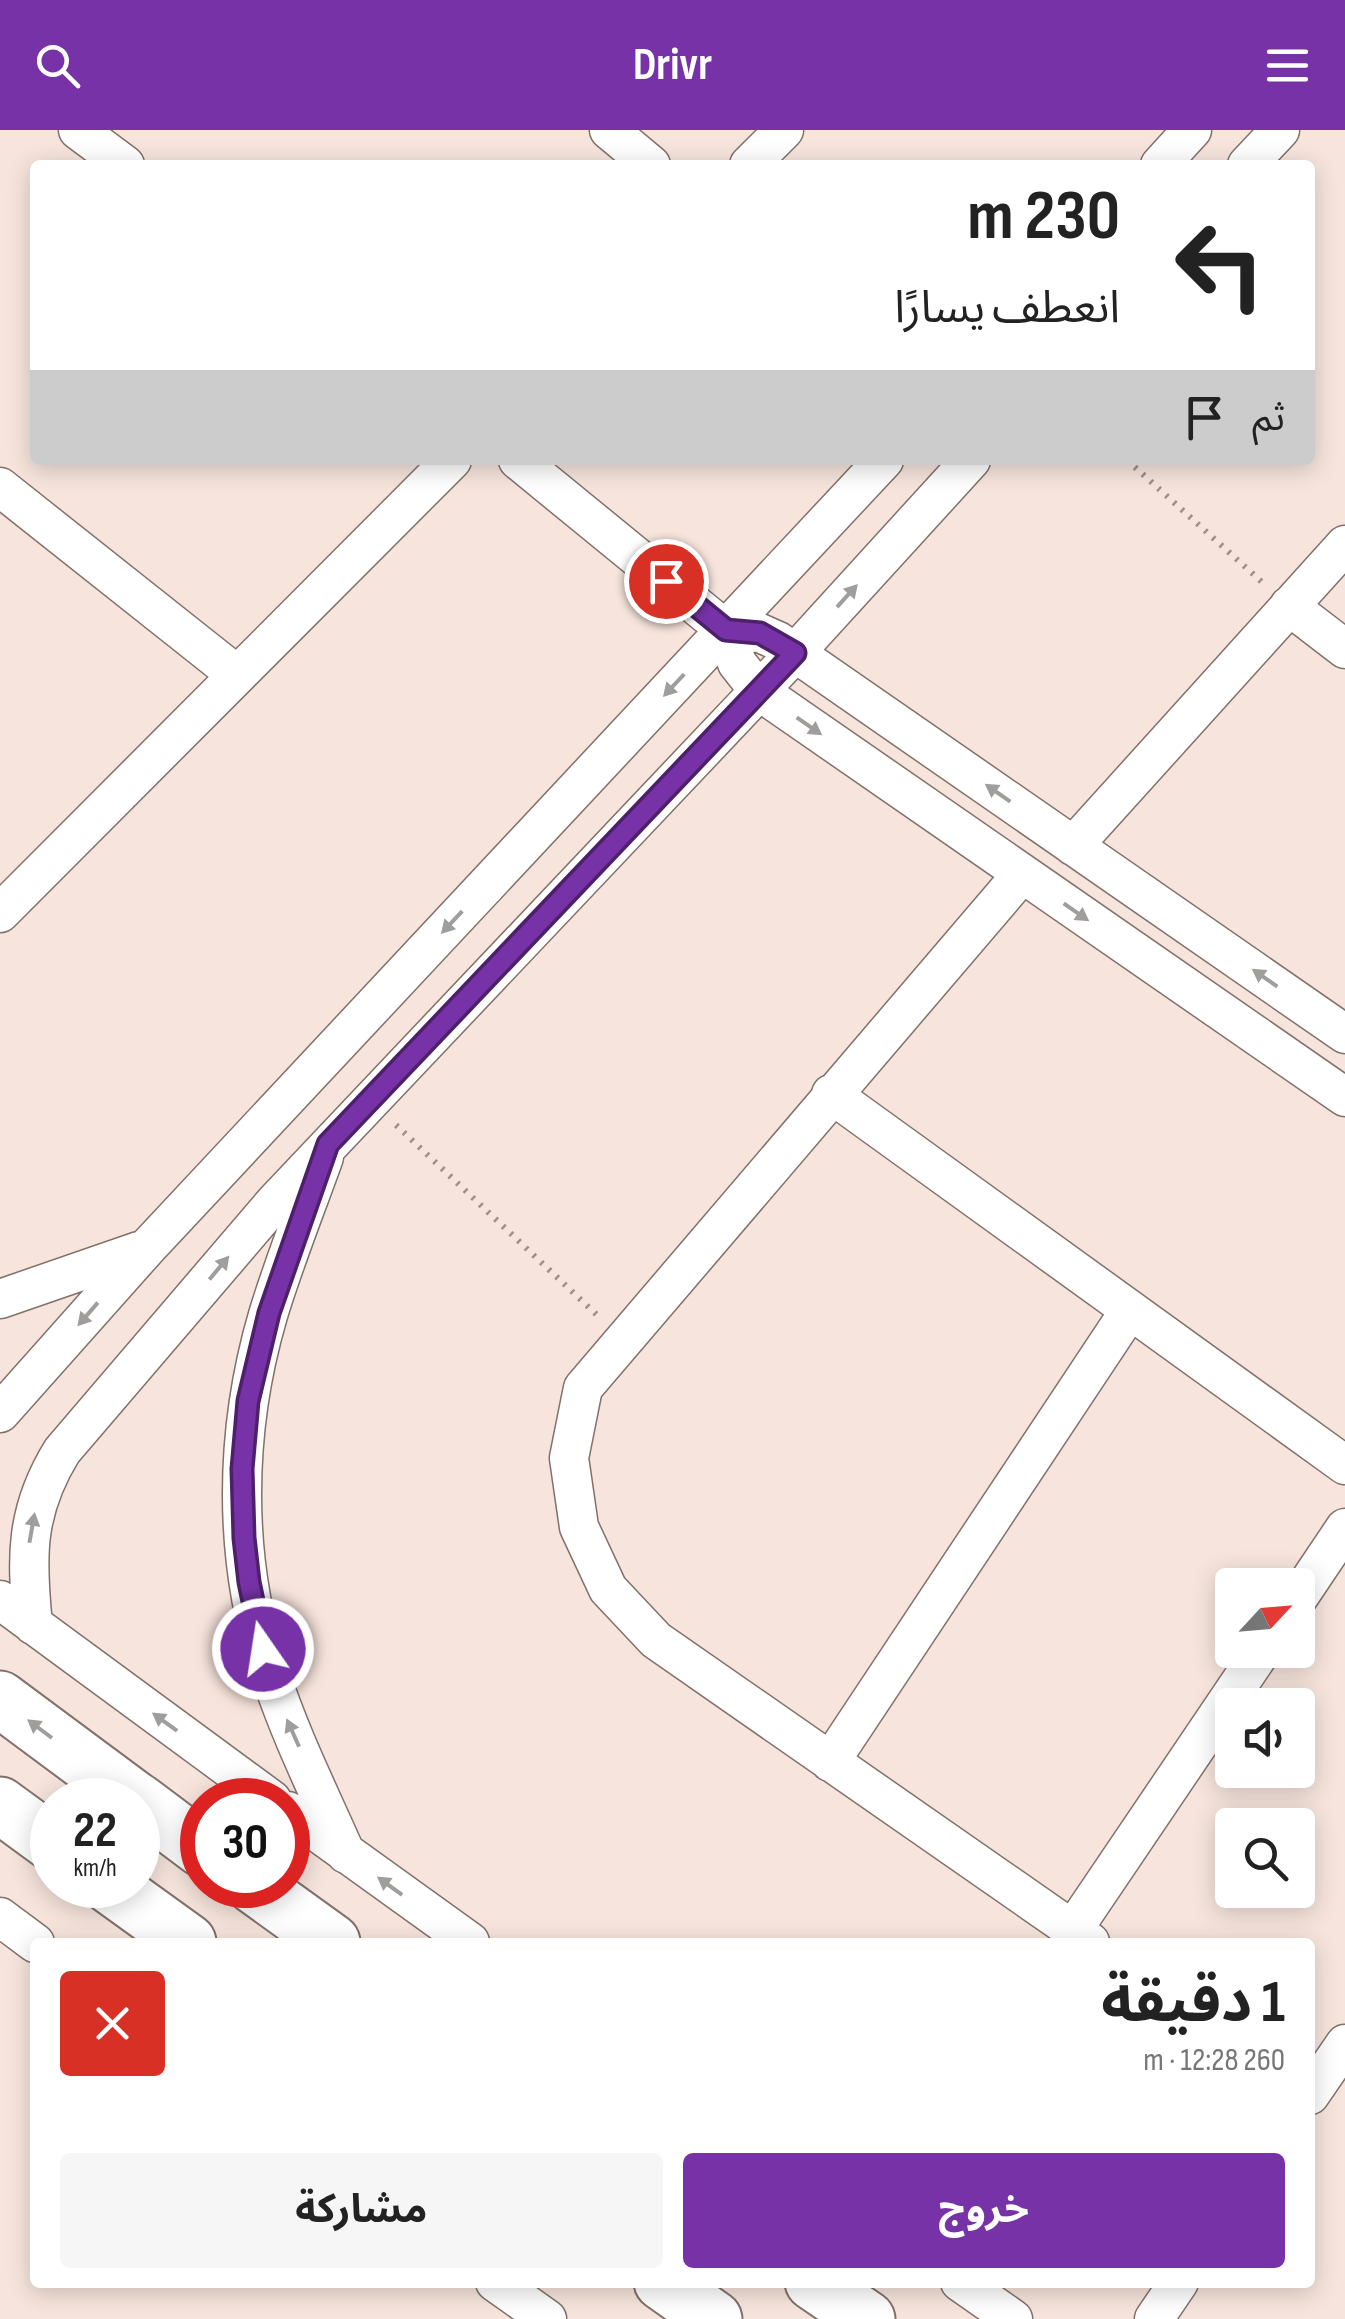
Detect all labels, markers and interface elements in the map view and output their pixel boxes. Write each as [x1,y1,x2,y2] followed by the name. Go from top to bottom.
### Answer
[30,38,85,93] icon: search
[633,38,712,93] text: Drivr
[1260,38,1315,93] icon: menu
[967,175,1120,259] text: 230 m
[1155,200,1285,330] icon: left
[894,281,1120,336] text: انعطف يسارًا
[1177,390,1232,445] icon: arrive
[1252,396,1285,441] text: ثم
[624,539,709,624] pin
[639,554,694,609] icon: arrive
[835,584,858,608] one-way arrow
[663,672,686,696] one-way arrow
[796,716,823,735] one-way arrow
[984,784,1011,803] one-way arrow
[1063,902,1089,921] one-way arrow
[441,910,464,934] one-way arrow
[1251,969,1278,988] one-way arrow
[207,1255,229,1280] one-way arrow
[78,1301,100,1326] one-way arrow
[25,1512,40,1543] one-way arrow
[1215,1568,1315,1668] north arrow
[1215,1568,1315,1908] map controls
[211,1597,315,1701] position arrow
[1215,1688,1315,1788] button: sound
[152,1712,179,1732] one-way arrow
[285,1718,301,1748] one-way arrow
[27,1719,53,1739] one-way arrow
[180,1778,310,1908] speed limit sign: 30
[73,1801,117,1861] text: 22
[1215,1808,1315,1908] button: search
[73,1853,117,1884] text: km/h
[377,1877,404,1896] one-way arrow
[1101,1967,1285,2039] text: 1 دقيقة
[60,1971,165,2076] button: close
[1143,2041,1285,2080] text: 260 m · 12:28
[60,2153,663,2268] button: مشاركة
[683,2153,1285,2268] button: خروج

